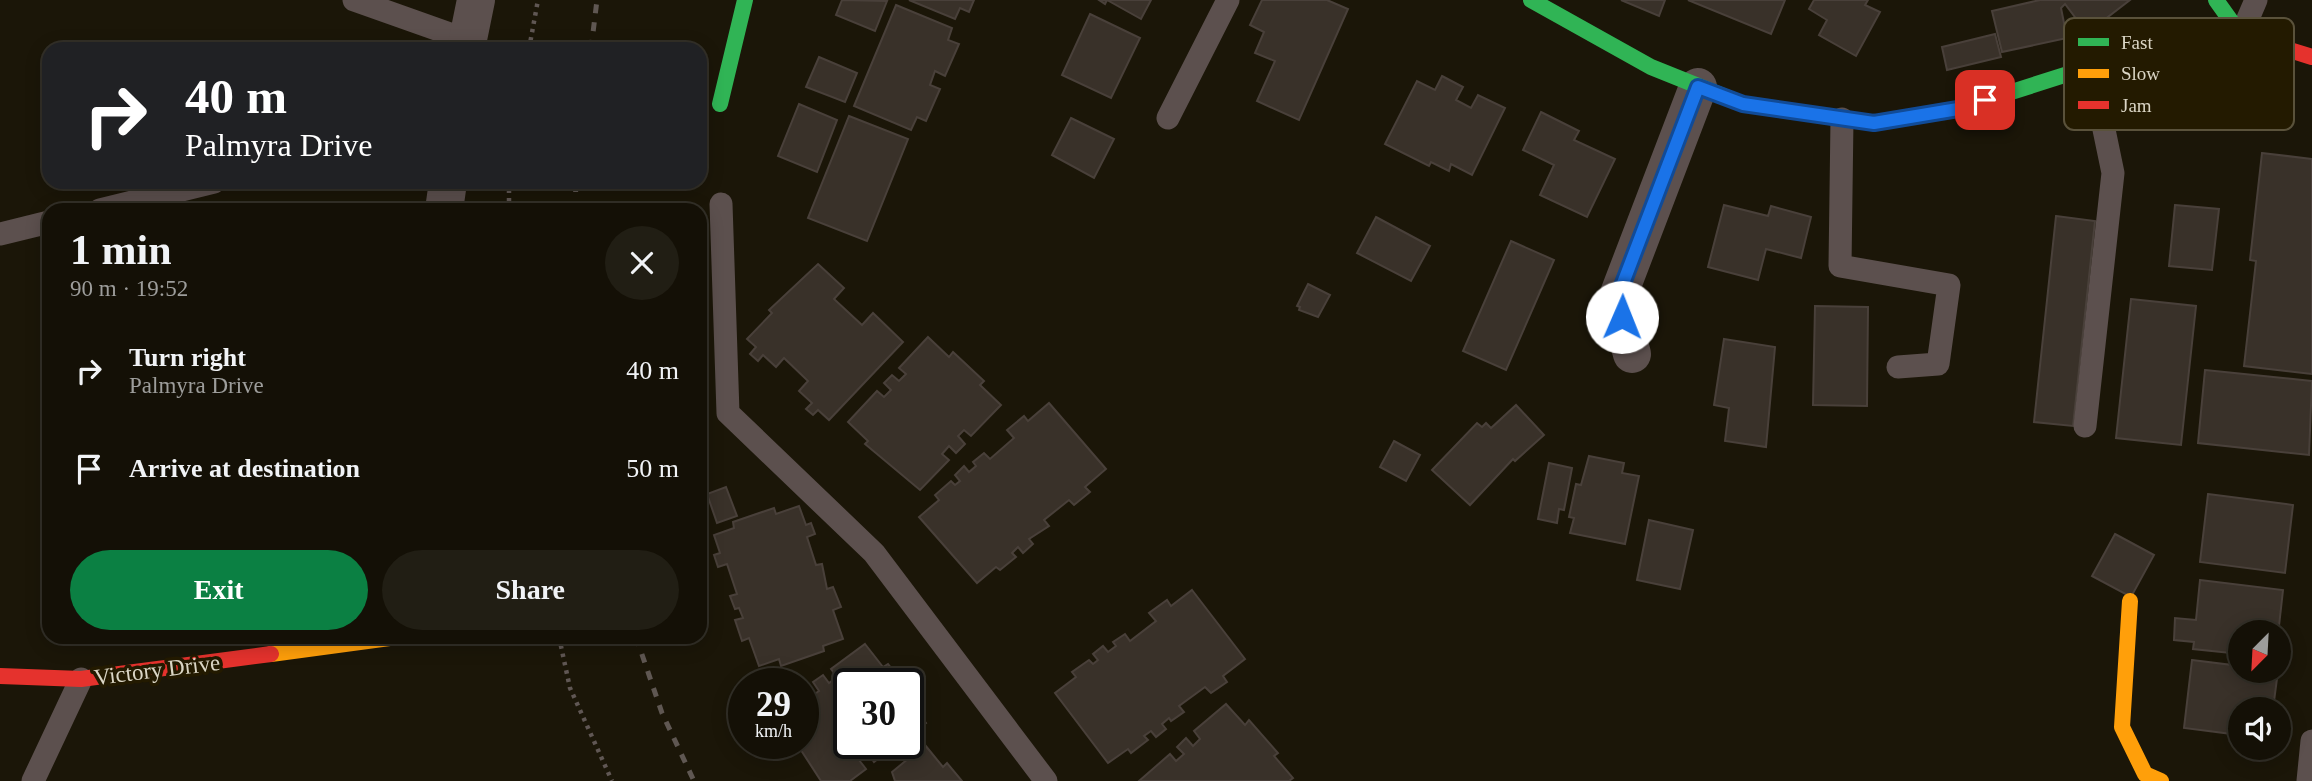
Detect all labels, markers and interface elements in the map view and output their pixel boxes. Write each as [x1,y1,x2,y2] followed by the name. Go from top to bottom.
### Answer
[2064,18,2294,130] legend
[2121,32,2153,53] text: Fast
[2121,63,2160,84] text: Slow
[185,69,287,124] text: 40 m
[70,70,161,161] icon: right
[1955,70,2015,130] pin
[1966,81,2004,119] icon: arrive
[2121,95,2152,116] text: Jam
[185,127,373,163] text: Palmyra Drive
[605,226,679,300] button: close
[70,227,172,273] text: 1 min
[70,276,188,301] text: 90 m · 19:52
[1585,280,1659,354] position arrow
[129,343,246,372] text: Turn right
[70,352,108,390] icon: right
[626,356,679,385] text: 40 m
[129,373,264,398] text: Palmyra Drive
[70,450,108,488] icon: arrive
[129,454,360,483] text: Arrive at destination
[626,454,679,483] text: 50 m
[70,550,368,630] button: Exit
[382,550,679,630] button: Share
[2228,620,2291,682] north arrow
[2228,620,2291,760] map controls
[92,650,222,690] street label: Victory Drive
[833,668,924,759] speed limit sign: 30
[756,685,791,724] text: 29
[2228,697,2291,760] button: sound
[755,721,792,741] text: km/h

